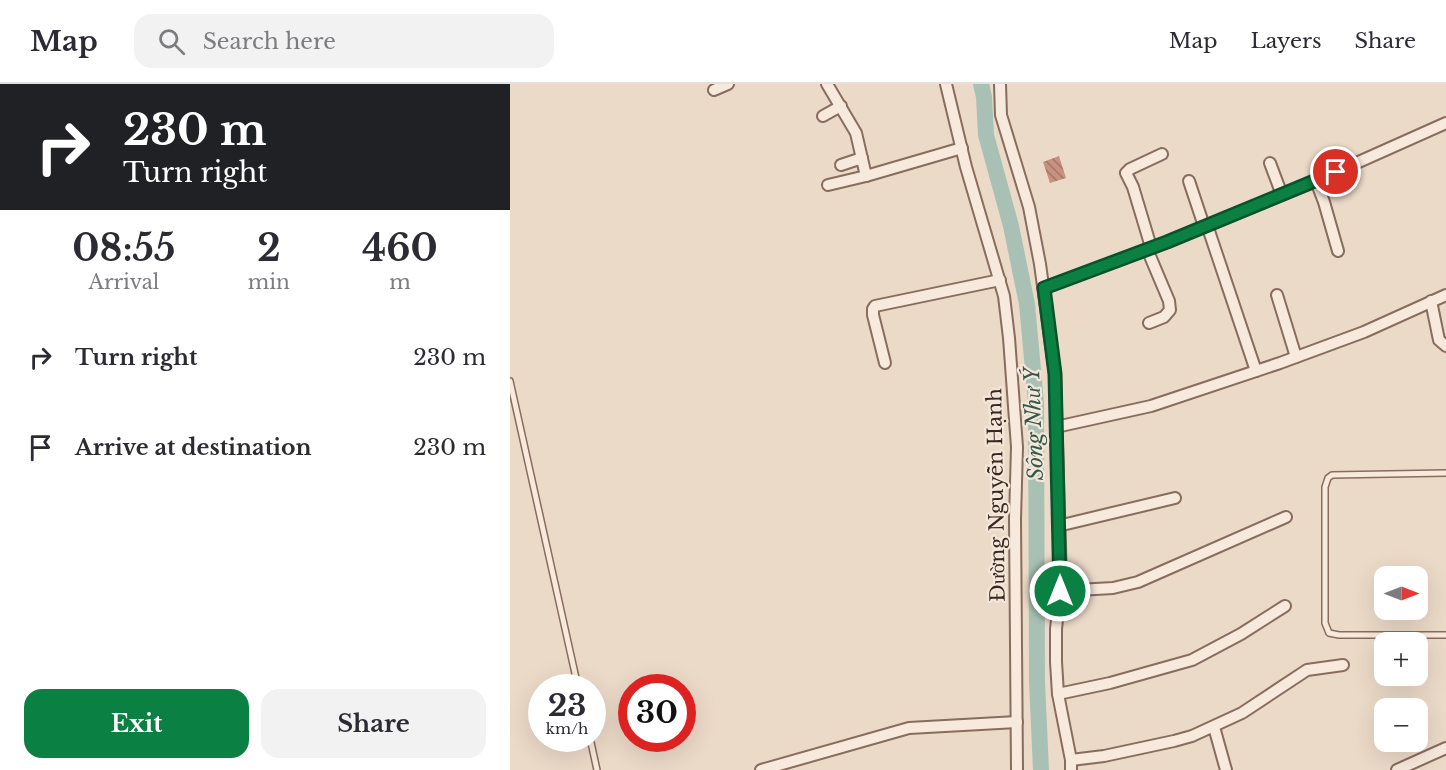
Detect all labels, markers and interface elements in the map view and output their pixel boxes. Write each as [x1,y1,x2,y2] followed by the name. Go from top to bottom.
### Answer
[134,14,554,68] search box
[30,24,98,59] text: Map
[155,25,188,58] icon: search
[203,28,336,55] text: Search here
[1169,28,1218,54] text: Map
[1251,28,1322,54] text: Layers
[1355,28,1416,54] text: Share
[123,104,266,156] text: 230 m
[24,108,102,186] icon: right
[1310,146,1361,197] pin
[1319,155,1352,188] icon: arrive
[123,156,267,189] text: Turn right
[72,226,175,271] text: 08:55
[257,226,281,271] text: 2
[362,226,438,271] text: 460
[89,270,159,294] text: Arrival
[248,270,290,294] text: min
[389,270,411,294] text: m
[24,341,57,374] icon: right
[75,344,197,371] text: Turn right
[413,344,486,371] text: 230 m
[1019,365,1049,481] water label: Sông Như Ý
[982,388,1010,602] street label: Đường Nguyễn Hạnh
[24,431,57,464] icon: arrive
[75,434,312,461] text: Arrive at destination
[413,434,486,461] text: 230 m
[1028,559,1092,623] position arrow
[1374,566,1428,620] north arrow
[1374,566,1428,752] map controls
[1374,632,1428,686] button: +
[618,674,696,752] speed limit sign: 30
[548,687,586,724] text: 23
[24,689,249,758] button: Exit
[261,689,486,758] button: Share
[1374,698,1428,752] button: −
[546,719,588,738] text: km/h

